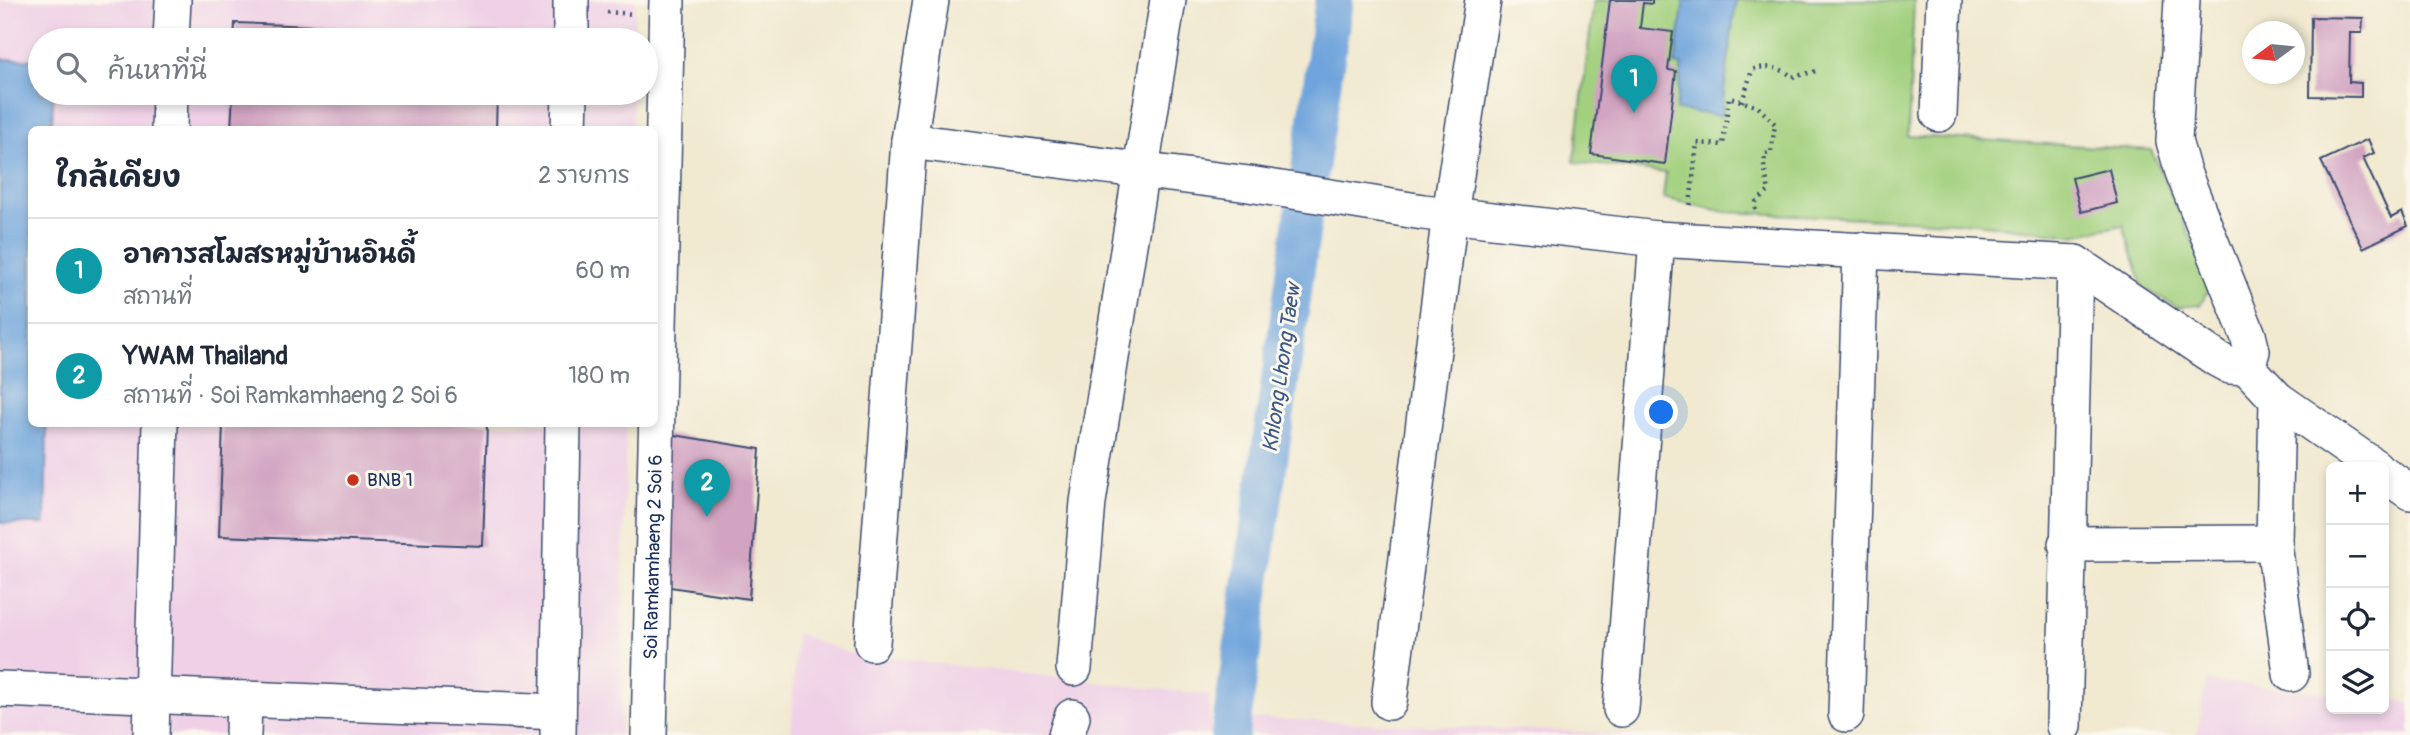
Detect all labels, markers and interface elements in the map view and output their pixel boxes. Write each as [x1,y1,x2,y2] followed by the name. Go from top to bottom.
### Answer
[2242,21,2305,84] north arrow
[28,28,658,105] search box
[52,48,90,86] icon: search
[108,55,207,87] text: ค้นหาที่นี่
[1611,55,1657,113] pin: 1
[56,159,181,196] text: ใกล้เคียง
[538,161,630,190] text: 2 รายการ
[123,239,416,271] text: อาคารสโมสรหมู่บ้านอินดี้
[75,256,84,285] text: 1
[575,256,630,285] text: 60 m
[1257,279,1308,454] water label: Khlong Lhong Taew
[123,282,192,311] text: สถานที่
[123,340,288,372] text: YWAM Thailand
[73,361,85,390] text: 2
[568,361,630,390] text: 180 m
[123,381,458,410] text: สถานที่ · Soi Ramkamhaeng 2 Soi 6
[1644,395,1678,429] your location
[639,454,668,660] street label: Soi Ramkamhaeng 2 Soi 6
[684,459,730,517] pin: 2
[2326,462,2389,714] map controls
[2326,462,2389,525] button: +
[367,468,413,492] place label: BNB 1
[345,472,361,488] marker: BNB 1
[2326,525,2389,588] button: −
[2326,588,2389,651] button: locate
[2326,651,2389,714] button: layers

